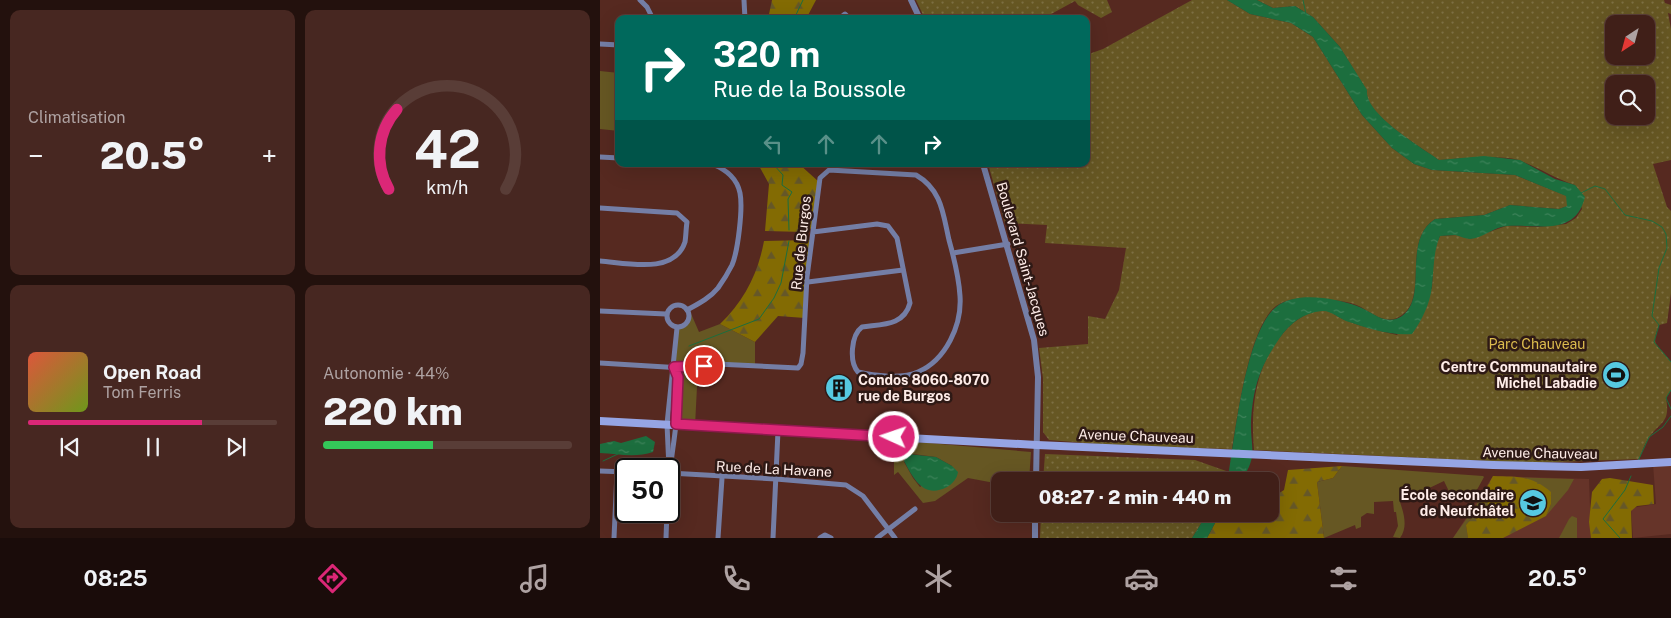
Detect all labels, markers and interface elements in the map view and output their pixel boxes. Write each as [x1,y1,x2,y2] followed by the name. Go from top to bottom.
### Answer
[1605,15,1655,65] north arrow
[1605,15,1655,125] map controls
[713,34,820,75] text: 320 m
[630,35,695,100] icon: right
[1605,75,1655,125] button: search
[713,76,906,102] text: Rue de la Boussole
[28,108,125,127] text: Climatisation
[414,119,481,180] text: 42
[759,130,787,158] icon: left
[812,130,840,158] icon: ahead
[865,130,893,158] icon: ahead
[918,130,946,158] icon: right
[100,133,205,178] text: 20.5°
[28,139,44,172] text: −
[261,139,277,172] text: +
[426,177,469,198] text: km/h
[993,180,1053,338] street label: Boulevard Saint-Jacques
[788,195,814,291] street label: Rue de Burgos
[1489,336,1585,352] park label: Parc Chauveau
[683,345,725,387] pin
[690,352,718,380] icon: arrive
[1441,359,1597,391] place label: Centre Communautaire Michel Labadie
[1601,360,1631,390] sports icon: Centre Communautaire Michel Labadie
[103,361,201,383] text: Open Road
[323,364,450,383] text: Autonomie · 44%
[858,372,989,404] place label: Condos 8060-8070 rue de Burgos
[824,373,854,403] building icon: Condos 8060-8070 rue de Burgos
[103,383,181,402] text: Tom Ferris
[323,389,463,434] text: 220 km
[867,410,919,462] position arrow
[1078,426,1194,446] street label: Avenue Chauveau
[56,433,84,461] icon: previous
[139,433,167,461] icon: pause
[222,433,250,461] icon: next
[1482,444,1598,462] street label: Avenue Chauveau
[615,458,680,523] speed limit sign: 50
[716,458,832,480] street label: Rue de La Havane
[1039,486,1231,508] text: 08:27 · 2 min · 440 m
[1401,486,1514,519] place label: École secondaire de Neufchâtel
[1518,488,1548,518] school or university icon: École secondaire de Neufchâtel
[315,561,350,596] icon: directions
[517,561,552,596] icon: music
[719,561,754,596] icon: phone
[921,561,956,596] icon: climate
[1124,561,1159,596] icon: car
[1326,561,1361,596] icon: filters
[84,565,148,591] text: 08:25
[1528,565,1587,591] text: 20.5°

